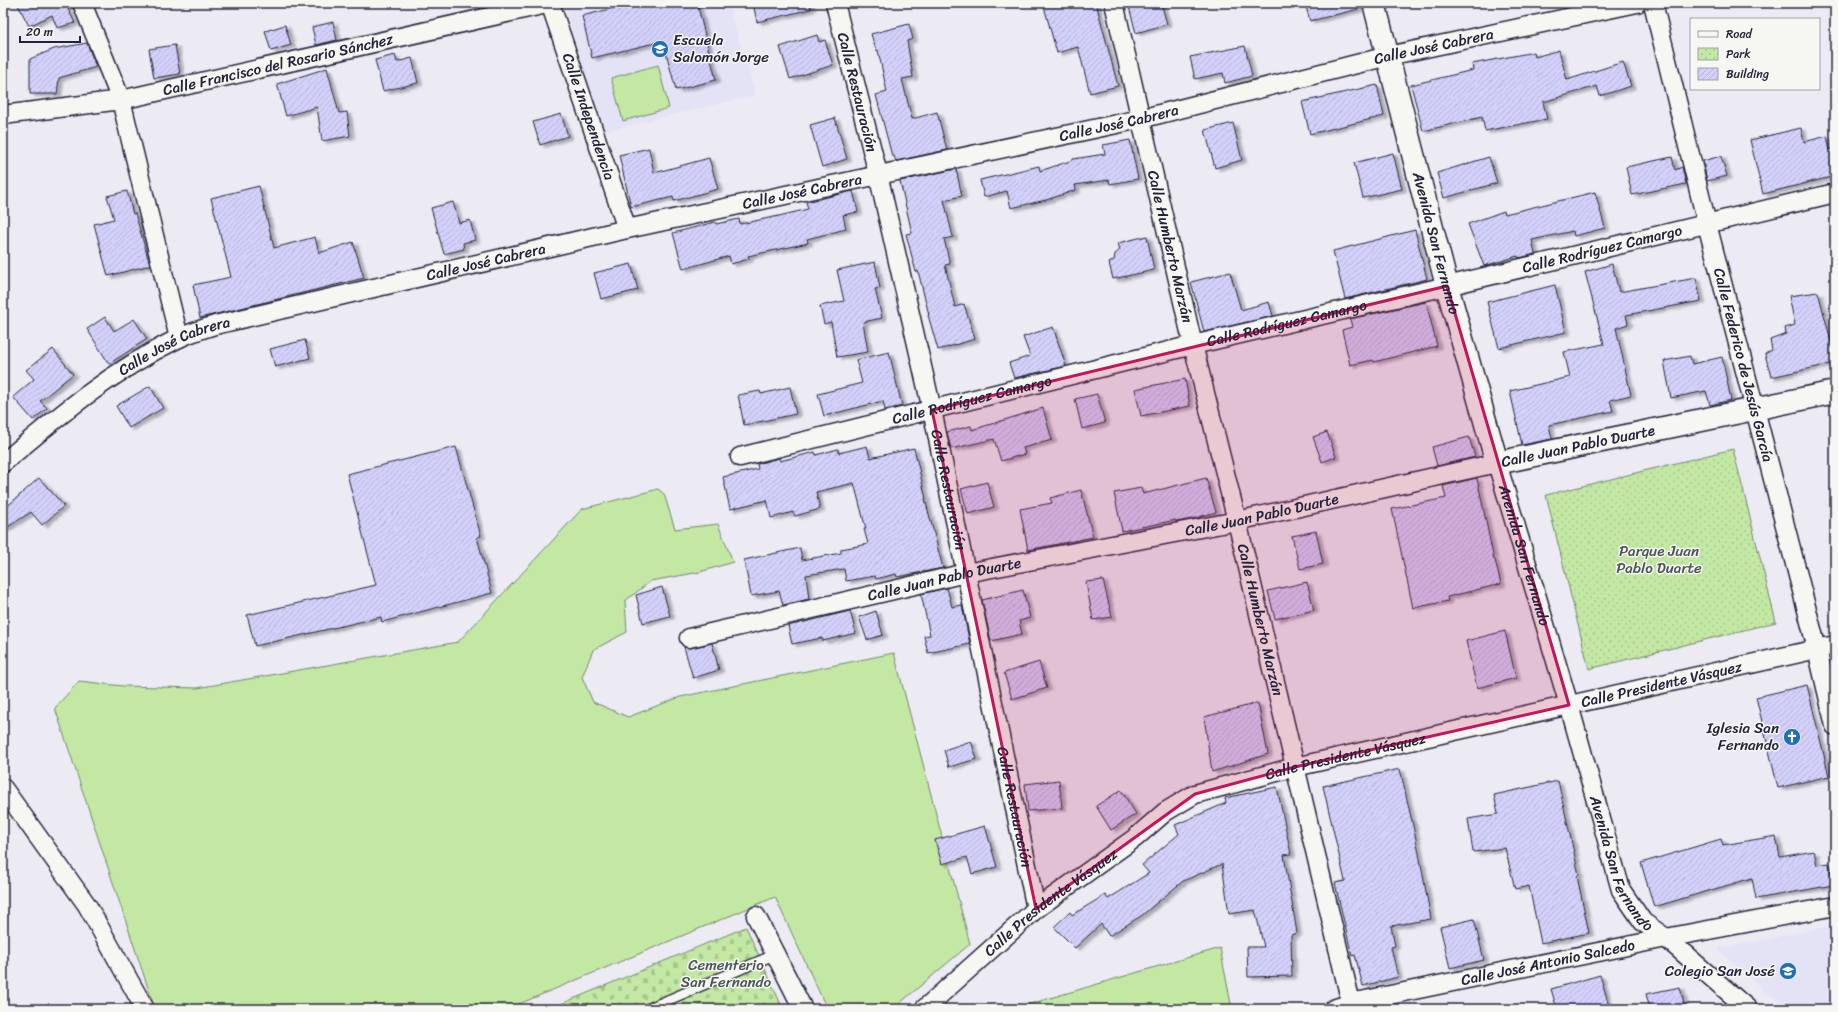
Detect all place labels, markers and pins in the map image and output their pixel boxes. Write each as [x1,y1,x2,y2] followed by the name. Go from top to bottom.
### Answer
[673,27,769,70] place label: Escuela Salomón Jorge
[650,39,670,59] school or university icon: Escuela Salomón Jorge
[1706,715,1780,758] place label: Iglesia San Fernando
[1782,727,1802,747] church icon: Iglesia San Fernando
[1665,958,1775,984] place label: Colegio San José
[1778,961,1798,981] school or university icon: Colegio San José

